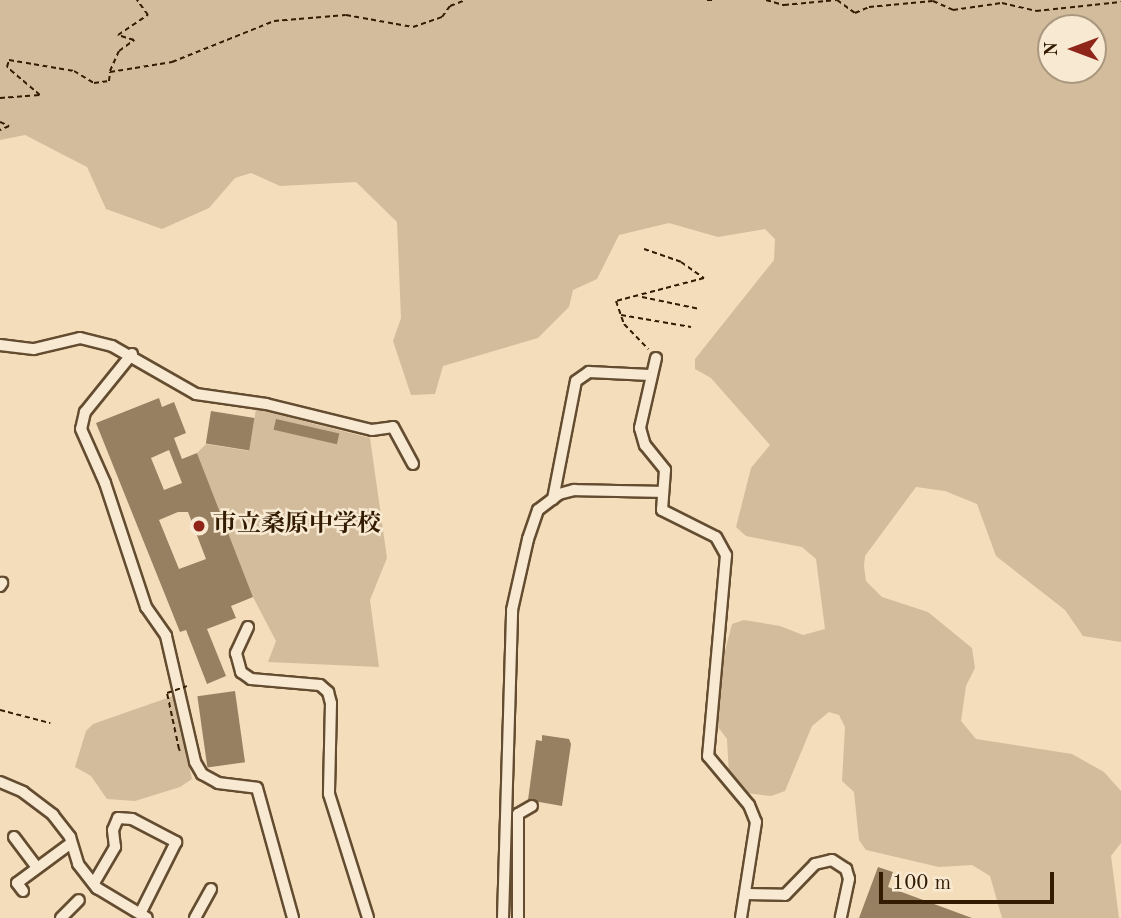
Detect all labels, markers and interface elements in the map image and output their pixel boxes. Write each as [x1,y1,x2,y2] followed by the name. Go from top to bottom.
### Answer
[1037,14,1107,84] north arrow
[1043,42,1062,56] text: N
[213,512,381,540] place label: 市立桑原中学校
[191,518,207,534] marker: 市立桑原中学校
[883,858,1058,902] scale bar
[892,873,951,894] text: 100 m

